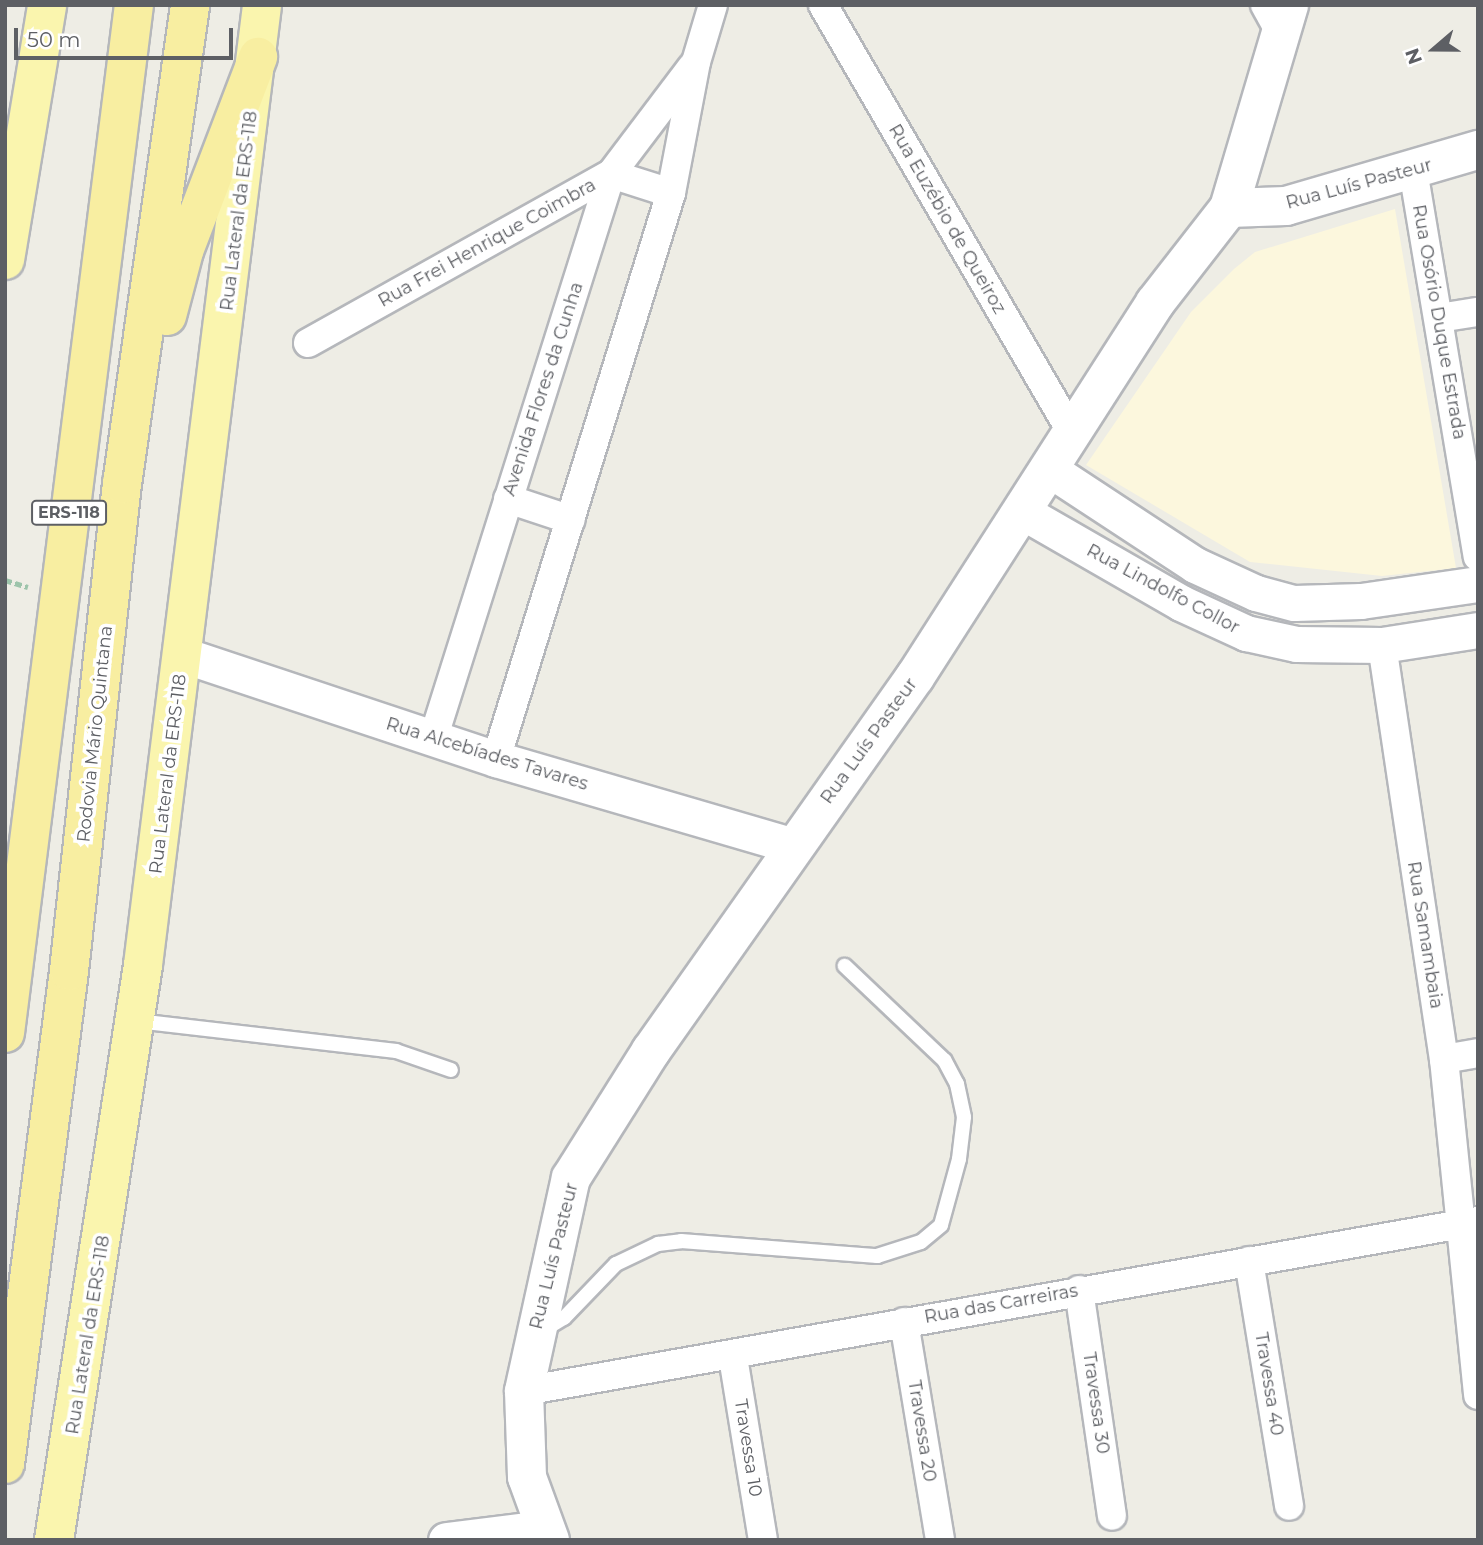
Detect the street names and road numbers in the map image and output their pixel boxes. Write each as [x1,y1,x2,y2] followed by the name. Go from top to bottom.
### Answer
[216,110,262,312] street label: Rua Lateral da ERS-118
[884,120,1010,318] street label: Rua Euzébio de Queiroz
[1283,154,1435,214] street label: Rua Luís Pasteur
[374,174,600,312] street label: Rua Frei Henrique Coimbra
[1408,203,1470,441] street label: Rua Osório Duque Estrada
[498,279,588,499] street label: Avenida Flores da Cunha
[31,500,108,526] road number: ERS-118
[1083,540,1243,638] street label: Rua Lindolfo Collor
[73,625,117,843] street label: Rodovia Mário Quintana
[145,673,191,875] street label: Rua Lateral da ERS-118
[816,674,922,808] street label: Rua Luís Pasteur
[383,713,591,795] street label: Rua Alcebíades Tavares
[1403,860,1447,1010] street label: Rua Samambaia
[525,1180,583,1332] street label: Rua Luís Pasteur
[62,1234,114,1436] street label: Rua Lateral da ERS-118
[922,1280,1080,1328] street label: Rua das Carreiras
[1250,1331,1288,1437] street label: Travessa 40
[1078,1351,1114,1455] street label: Travessa 30
[903,1379,941,1483] street label: Travessa 20
[730,1398,766,1498] street label: Travessa 10

